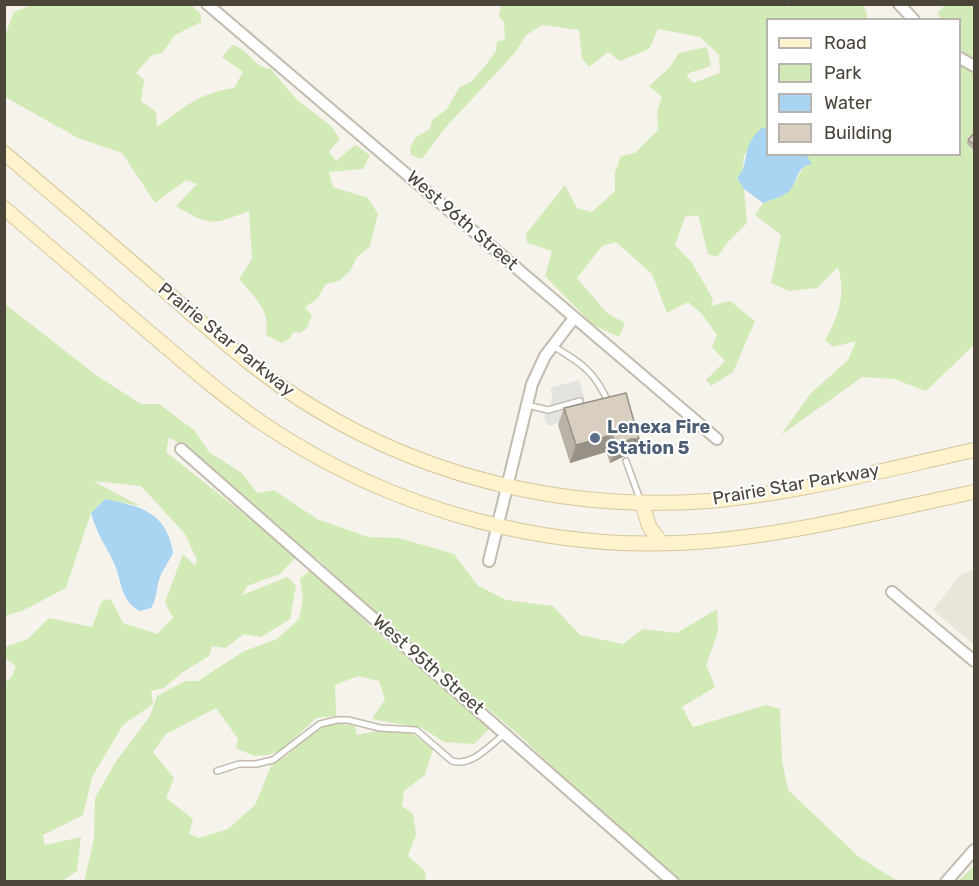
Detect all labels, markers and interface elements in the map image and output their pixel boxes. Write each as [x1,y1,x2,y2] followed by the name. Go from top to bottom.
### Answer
[766,18,961,156] legend
[824,32,867,54] text: Road
[824,62,861,84] text: Park
[824,92,872,114] text: Water
[824,122,892,144] text: Building
[402,167,522,275] street label: West 96th Street
[154,278,298,402] street label: Prairie Star Parkway
[607,417,710,460] place label: Lenexa Fire Station 5
[588,431,602,445] marker: Lenexa Fire Station 5
[711,460,881,510] street label: Prairie Star Parkway
[368,611,488,719] street label: West 95th Street

